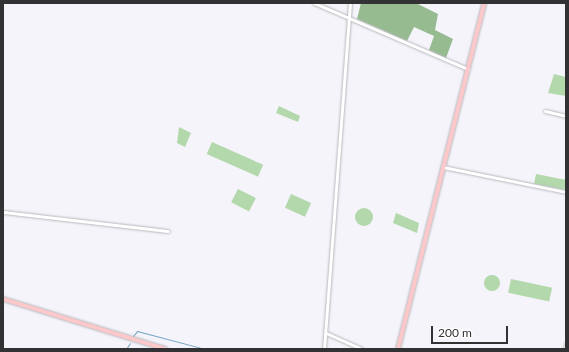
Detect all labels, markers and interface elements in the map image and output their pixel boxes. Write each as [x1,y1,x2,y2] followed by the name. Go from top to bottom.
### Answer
[433,318,510,344] scale bar
[438,325,472,340] text: 200 m

